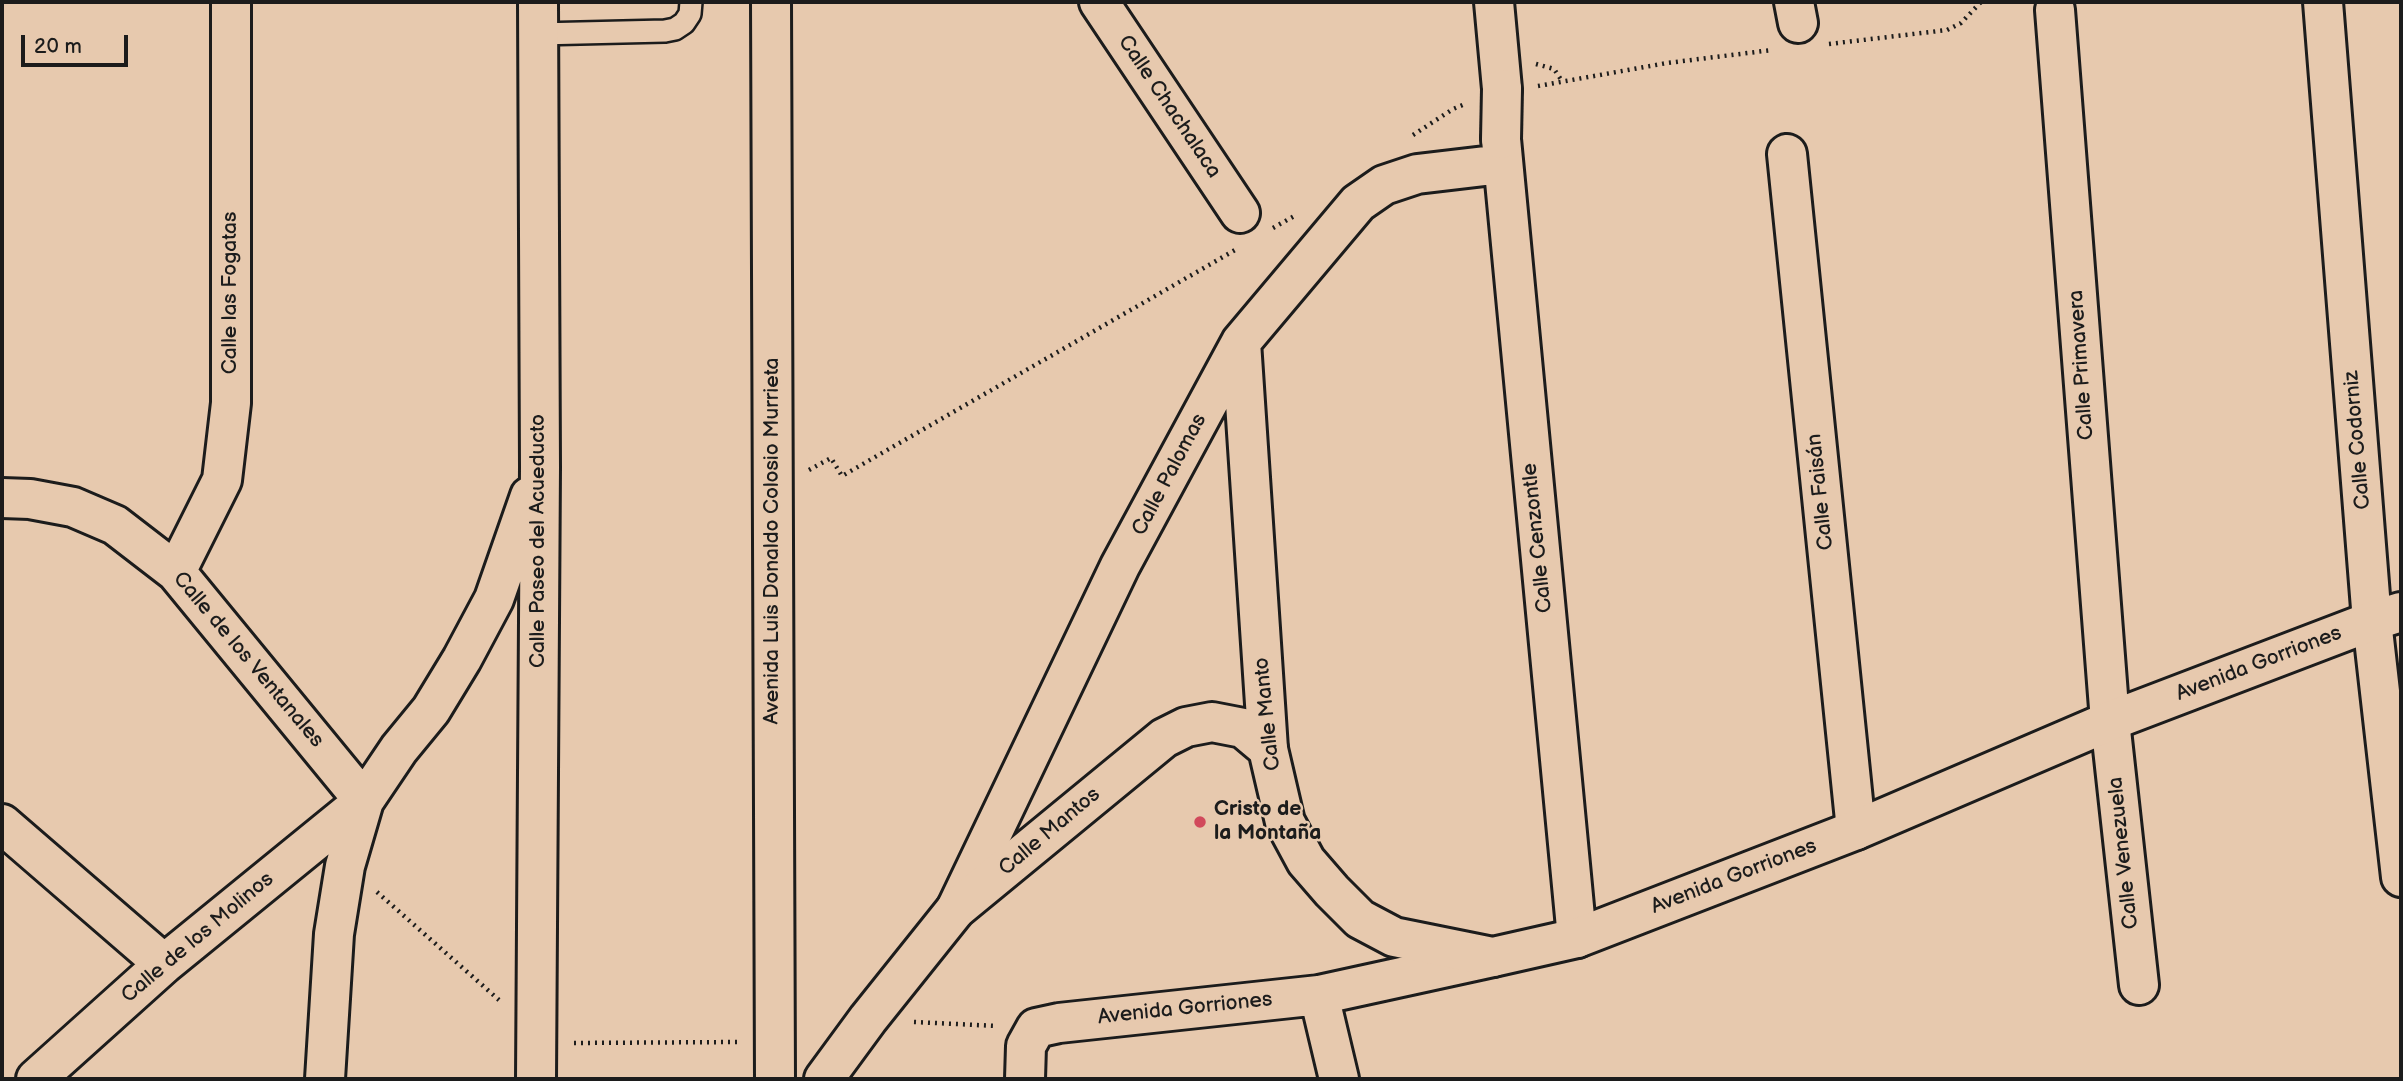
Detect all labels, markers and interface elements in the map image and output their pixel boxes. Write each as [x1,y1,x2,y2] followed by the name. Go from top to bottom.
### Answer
[24,21,131,65] scale bar
[1112,31,1226,183] street label: Calle Chachalaca
[34,34,82,59] text: 20 m
[218,212,244,374] street label: Calle las Fogatas
[2064,289,2100,441] street label: Calle Primavera
[760,358,786,724] street label: Avenida Luis Donaldo Colosio Murrieta
[2339,369,2377,511] street label: Calle Codorniz
[1127,410,1213,540] street label: Calle Palomas
[526,414,552,668] street label: Calle Paseo del Acueducto
[1802,433,1840,551] street label: Calle Faisán
[1518,462,1558,614] street label: Calle Cenzontle
[167,567,329,753] street label: Calle de los Ventanales
[2173,621,2345,707] street label: Avenida Gorriones
[1250,656,1286,772] street label: Calle Manto
[2103,776,2145,930] street label: Calle Venezuela
[994,782,1106,882] street label: Calle Mantos
[1214,797,1321,847] place label: Cristo de la Montaña
[1192,814,1208,830] marker: Cristo de la Montaña
[1648,834,1820,920] street label: Avenida Gorriones
[117,867,279,1009] street label: Calle de los Molinos
[1097,987,1273,1031] street label: Avenida Gorriones

